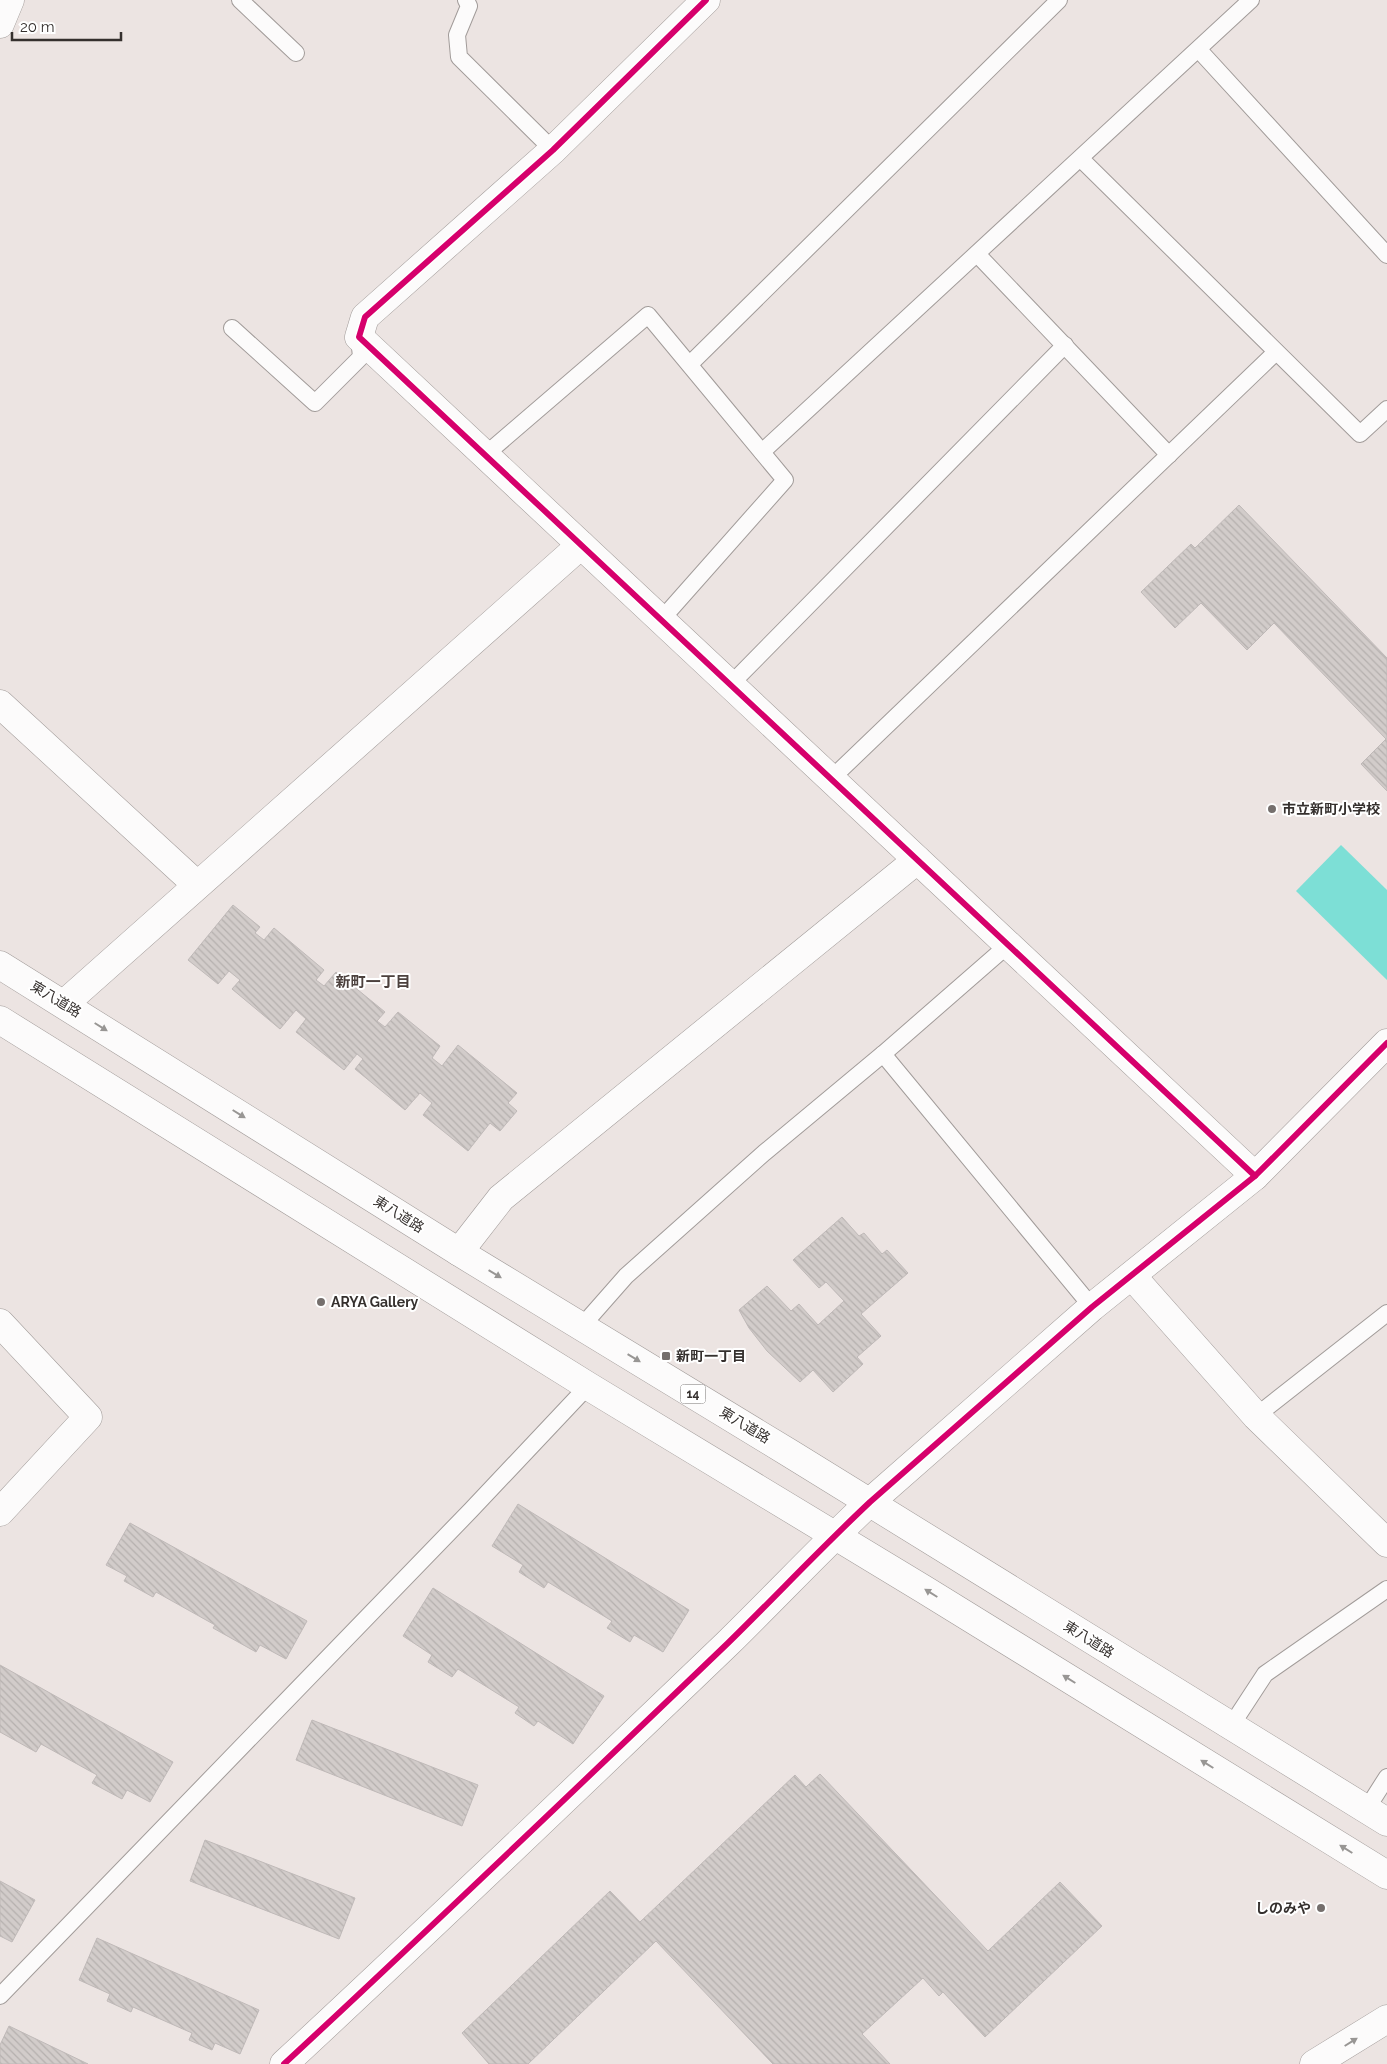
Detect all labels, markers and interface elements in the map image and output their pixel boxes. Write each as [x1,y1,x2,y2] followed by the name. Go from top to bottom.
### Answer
[12,10,121,42] scale bar
[20,18,55,36] text: 20 m
[1282,801,1380,817] place label: 市立新町小学校
[1266,803,1278,815] marker: 市立新町小学校
[335,973,411,991] district label: 新町一丁目
[28,978,84,1020] street label: 東八道路
[95,1023,108,1032] one-way arrow
[232,1109,245,1118] one-way arrow
[371,1192,427,1236] street label: 東八道路
[489,1269,502,1278] one-way arrow
[331,1294,419,1310] place label: ARYA Gallery
[315,1296,327,1308] marker: ARYA Gallery
[676,1348,746,1364] place label: 新町一丁目
[660,1350,672,1362] marker: 新町一丁目
[628,1354,641,1363] one-way arrow
[680,1385,706,1404] road number: 14
[717,1404,773,1446] street label: 東八道路
[924,1589,937,1598] one-way arrow
[1061,1617,1117,1661] street label: 東八道路
[1062,1674,1075,1683] one-way arrow
[1201,1760,1214,1769] one-way arrow
[1339,1845,1352,1854] one-way arrow
[1255,1900,1311,1916] place label: しのみや
[1315,1902,1327,1914] marker: しのみや
[1344,2037,1357,2046] one-way arrow

